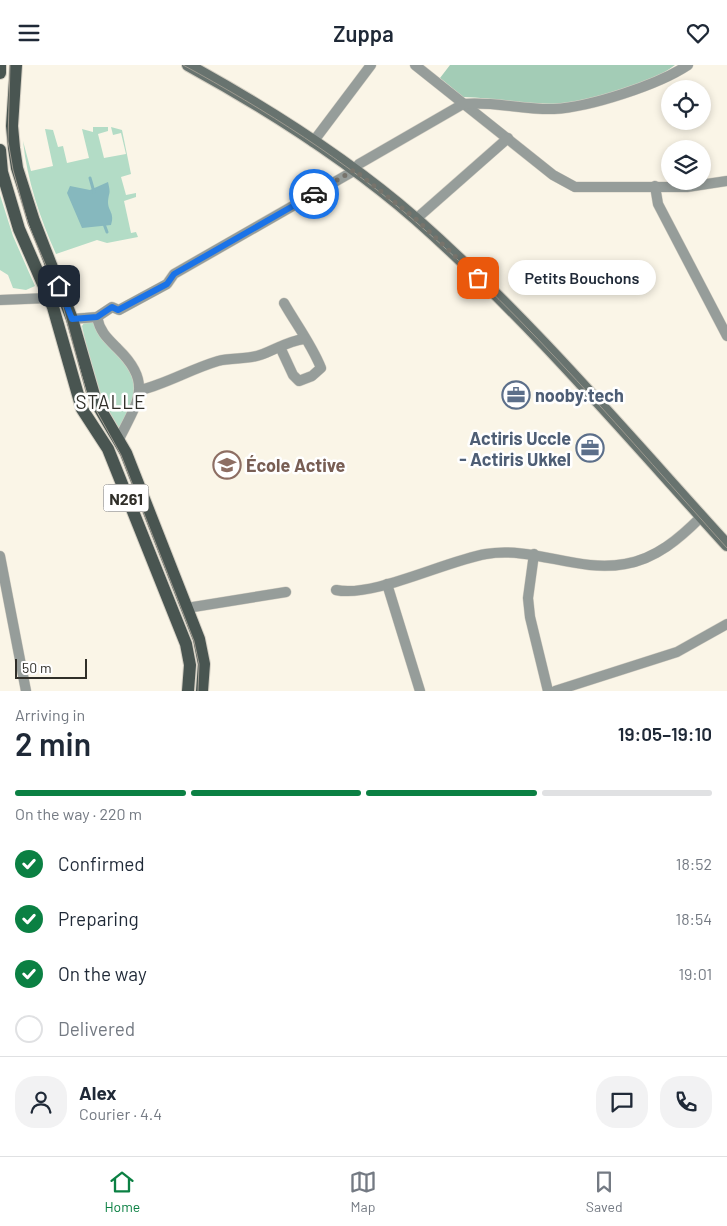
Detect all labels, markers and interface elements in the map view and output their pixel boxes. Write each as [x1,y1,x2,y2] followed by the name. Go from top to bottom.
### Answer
[15,19,43,47] icon: menu
[684,19,712,47] icon: heart
[333,20,394,46] text: Zuppa
[661,80,711,190] map controls
[661,80,711,130] button: locate
[661,140,711,190] button: layers
[289,169,339,219] courier
[300,180,328,208] icon: car
[457,257,499,299] pin
[508,261,656,295] callout: Petits Bouchons
[464,264,492,292] icon: bag
[38,265,80,307] pin
[525,268,639,287] text: Petits Bouchons
[45,272,73,300] icon: home
[501,380,531,410] office icon: nooby.tech
[535,384,624,406] place label: nooby.tech
[75,390,147,413] district label: STALLE
[459,427,571,470] place label: Actiris Uccle - Actiris Ukkel
[575,433,605,463] office icon: Actiris Uccle - Actiris Ukkel
[212,450,242,480] school or university icon: École Active
[246,454,346,476] place label: École Active
[104,484,148,511] road number: N261
[15,656,88,679] scale bar
[22,659,51,676] text: 50 m
[15,705,85,724] text: Arriving in
[618,722,712,745] text: 19:05–19:10
[15,724,91,762] text: 2 min
[15,804,142,823] text: On the way · 220 m
[15,850,43,878] icon: check
[58,852,145,875] text: Confirmed
[676,854,712,873] text: 18:52
[15,905,43,933] icon: check
[58,907,139,930] text: Preparing
[676,909,712,928] text: 18:54
[15,960,43,988] icon: check
[58,962,147,985] text: On the way
[678,964,712,983] text: 19:01
[58,1017,135,1040] text: Delivered
[15,1076,67,1128] button: person
[596,1076,648,1128] button: chat
[660,1076,712,1128] button: phone
[79,1081,117,1104] text: Alex
[79,1104,162,1123] text: Courier · 4.4
[104,1168,140,1215] tab: Home
[349,1168,377,1215] tab: Map
[586,1168,623,1215] tab: Saved

